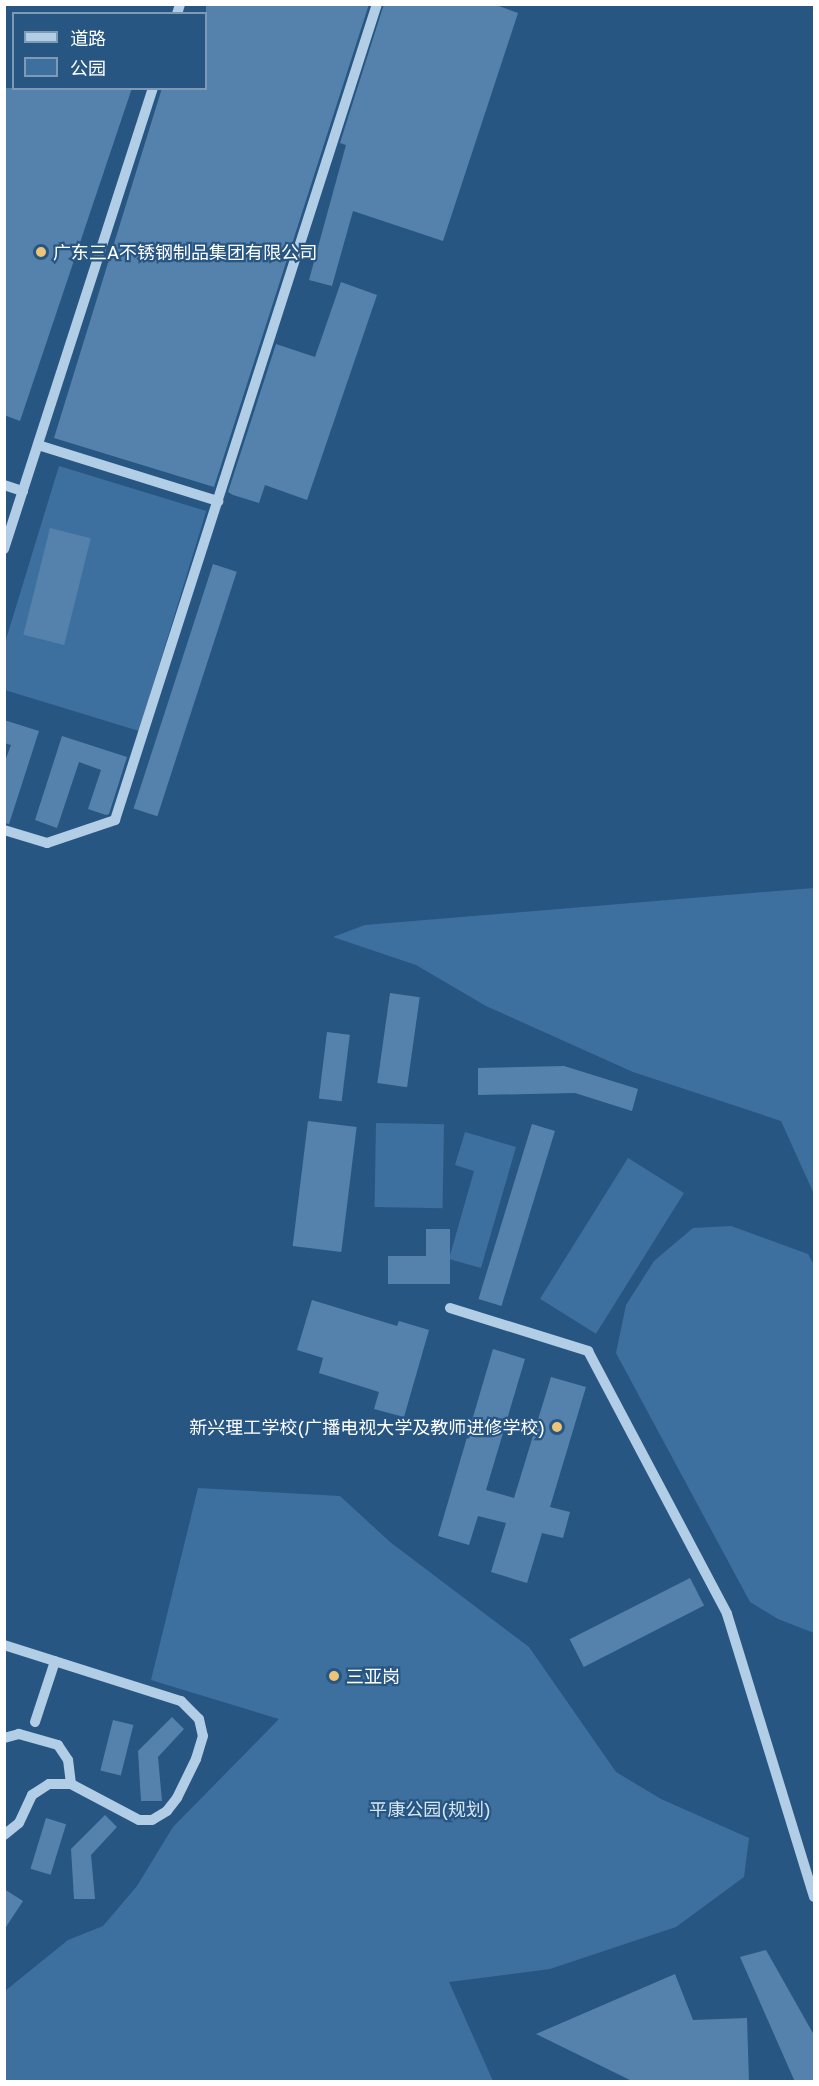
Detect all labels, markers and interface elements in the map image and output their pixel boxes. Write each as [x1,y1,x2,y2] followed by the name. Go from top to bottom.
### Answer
[12,12,207,90] legend
[70,27,106,49] text: 道路
[70,57,106,79] text: 公园
[53,241,317,263] place label: 广东三A不锈钢制品集团有限公司
[34,245,48,259] marker: 广东三A不锈钢制品集团有限公司
[189,1416,545,1438] place label: 新兴理工学校(广播电视大学及教师进修学校)
[550,1420,564,1434] marker: 新兴理工学校(广播电视大学及教师进修学校)
[346,1665,400,1687] place label: 三亚岗
[327,1669,341,1683] marker: 三亚岗
[369,1798,491,1820] park label: 平康公园(规划)

